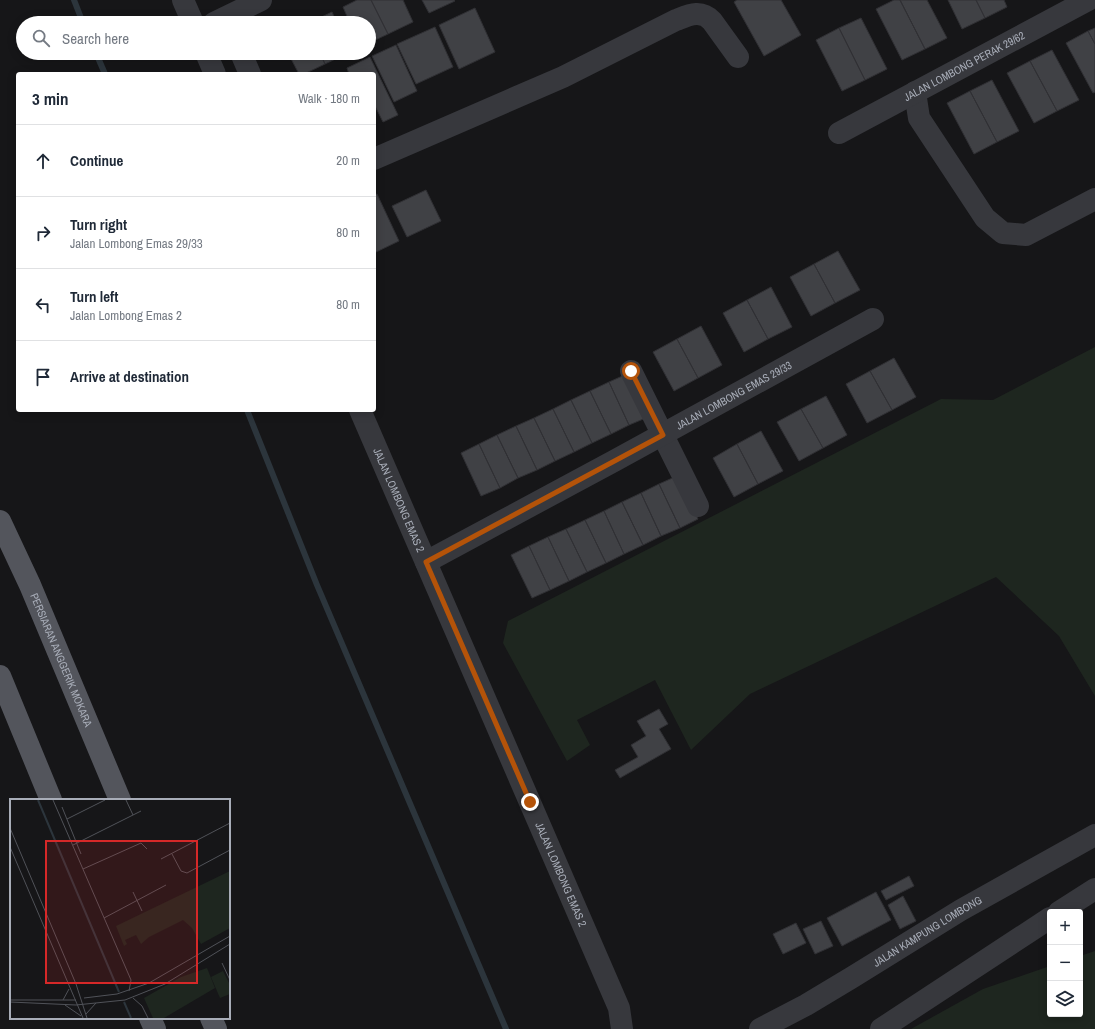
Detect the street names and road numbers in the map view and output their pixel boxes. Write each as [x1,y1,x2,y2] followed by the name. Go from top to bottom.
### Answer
[901,28,1027,104] street label: JALAN LOMBONG PERAK 29/62
[673,358,794,433] street label: JALAN LOMBONG EMAS 29/33
[370,446,428,554] street label: JALAN LOMBONG EMAS 2
[27,591,96,730] street label: PERSIARAN ANGGERIK MOKARA
[532,820,590,929] street label: JALAN LOMBONG EMAS 2
[870,893,984,970] street label: JALAN KAMPUNG LOMBONG

